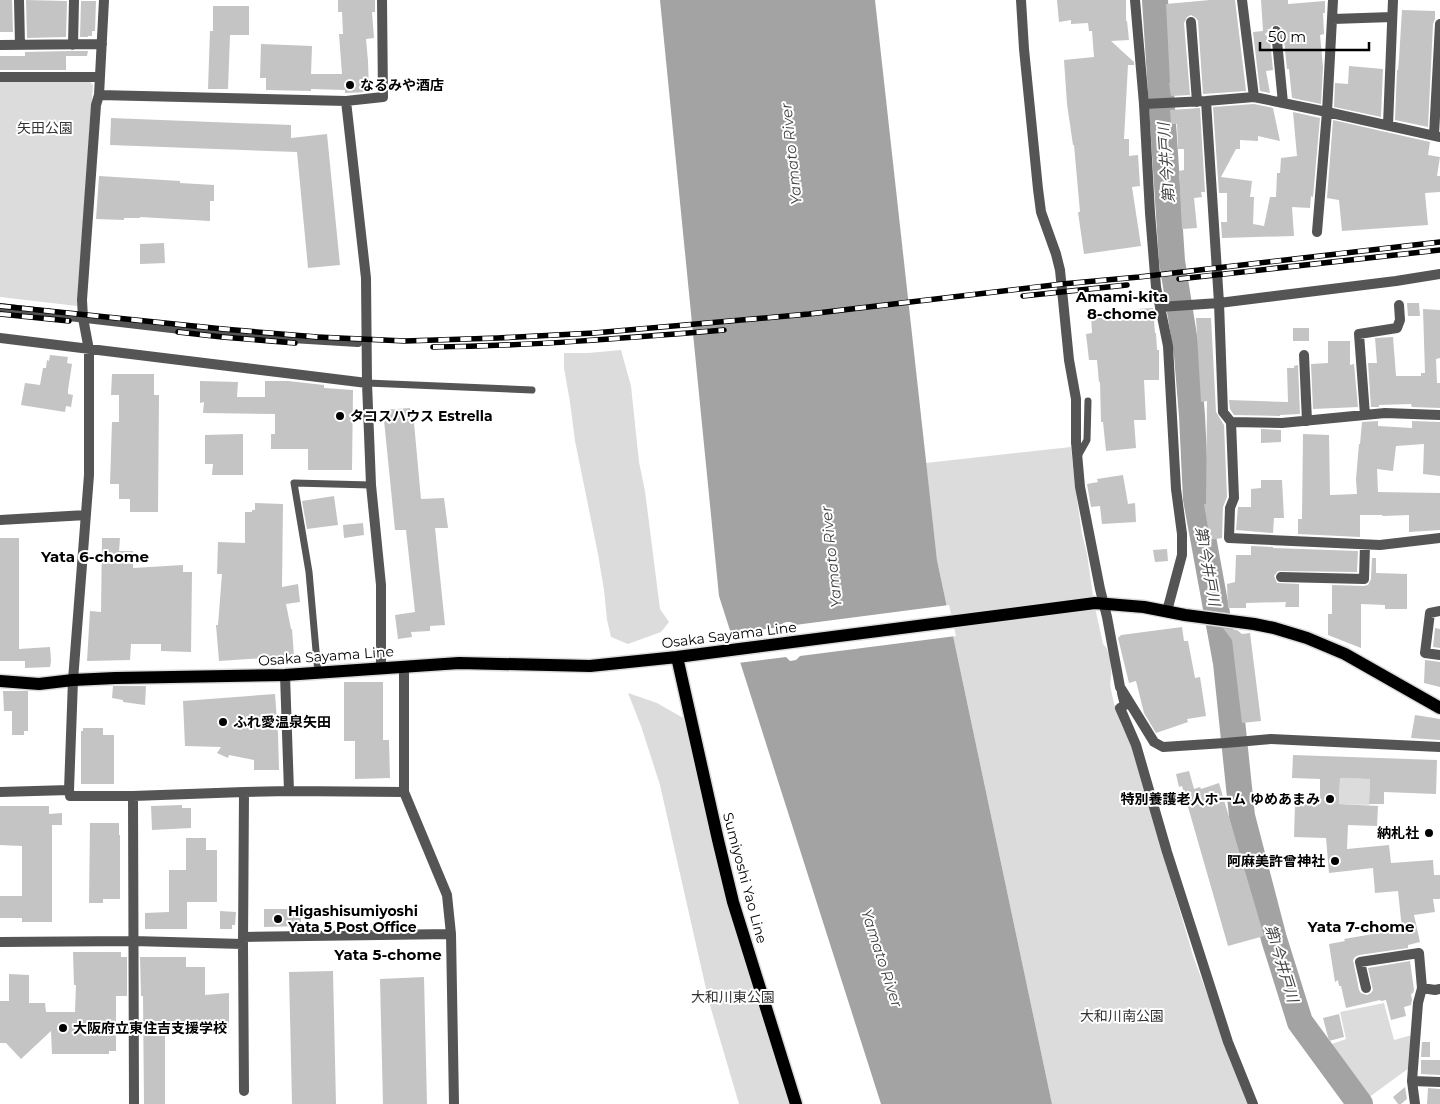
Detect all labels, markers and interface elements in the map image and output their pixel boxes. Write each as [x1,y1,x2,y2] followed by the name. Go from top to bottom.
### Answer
[1260,20,1369,52] scale bar
[1268,27,1306,46] text: 50 m
[360,76,444,94] place label: なるみや酒店
[344,79,356,91] marker: なるみや酒店
[776,101,806,206] water label: Yamato River
[17,119,73,137] park label: 矢田公園
[1154,120,1178,204] water label: 第1今井戸川
[1075,287,1168,323] district label: Amami-kita 8-chome
[350,407,493,425] place label: タコスハウス Estrella
[334,410,346,422] marker: タコスハウス Estrella
[816,504,846,609] water label: Yamato River
[1192,525,1225,609] water label: 第1今井戸川
[40,547,149,566] district label: Yata 6-chome
[660,618,798,652] street label: Osaka Sayama Line
[258,642,394,670] street label: Osaka Sayama Line
[233,713,331,731] place label: ふれ愛温泉矢田
[217,716,229,728] marker: ふれ愛温泉矢田
[1120,790,1320,808] place label: 特別養護老人ホーム ゆめあまみ
[1324,793,1336,805] marker: 特別養護老人ホーム ゆめあまみ
[719,810,771,946] street label: Sumiyoshi Yao Line
[1377,824,1419,842] place label: 納札社
[1423,827,1435,839] marker: 納札社
[1227,852,1325,870] place label: 阿麻美許曾神社
[1329,855,1341,867] marker: 阿麻美許曾神社
[287,902,418,936] place label: Higashisumiyoshi Yata 5 Post Office
[857,906,907,1010] water label: Yamato River
[272,913,284,925] marker: Higashisumiyoshi Yata 5 Post Office
[1307,917,1415,936] district label: Yata 7-chome
[1261,922,1303,1006] water label: 第1今井戸川
[333,945,442,964] district label: Yata 5-chome
[691,988,775,1006] park label: 大和川東公園
[1080,1007,1164,1025] park label: 大和川南公園
[73,1019,227,1037] place label: 大阪府立東住吉支援学校
[57,1022,69,1034] marker: 大阪府立東住吉支援学校

